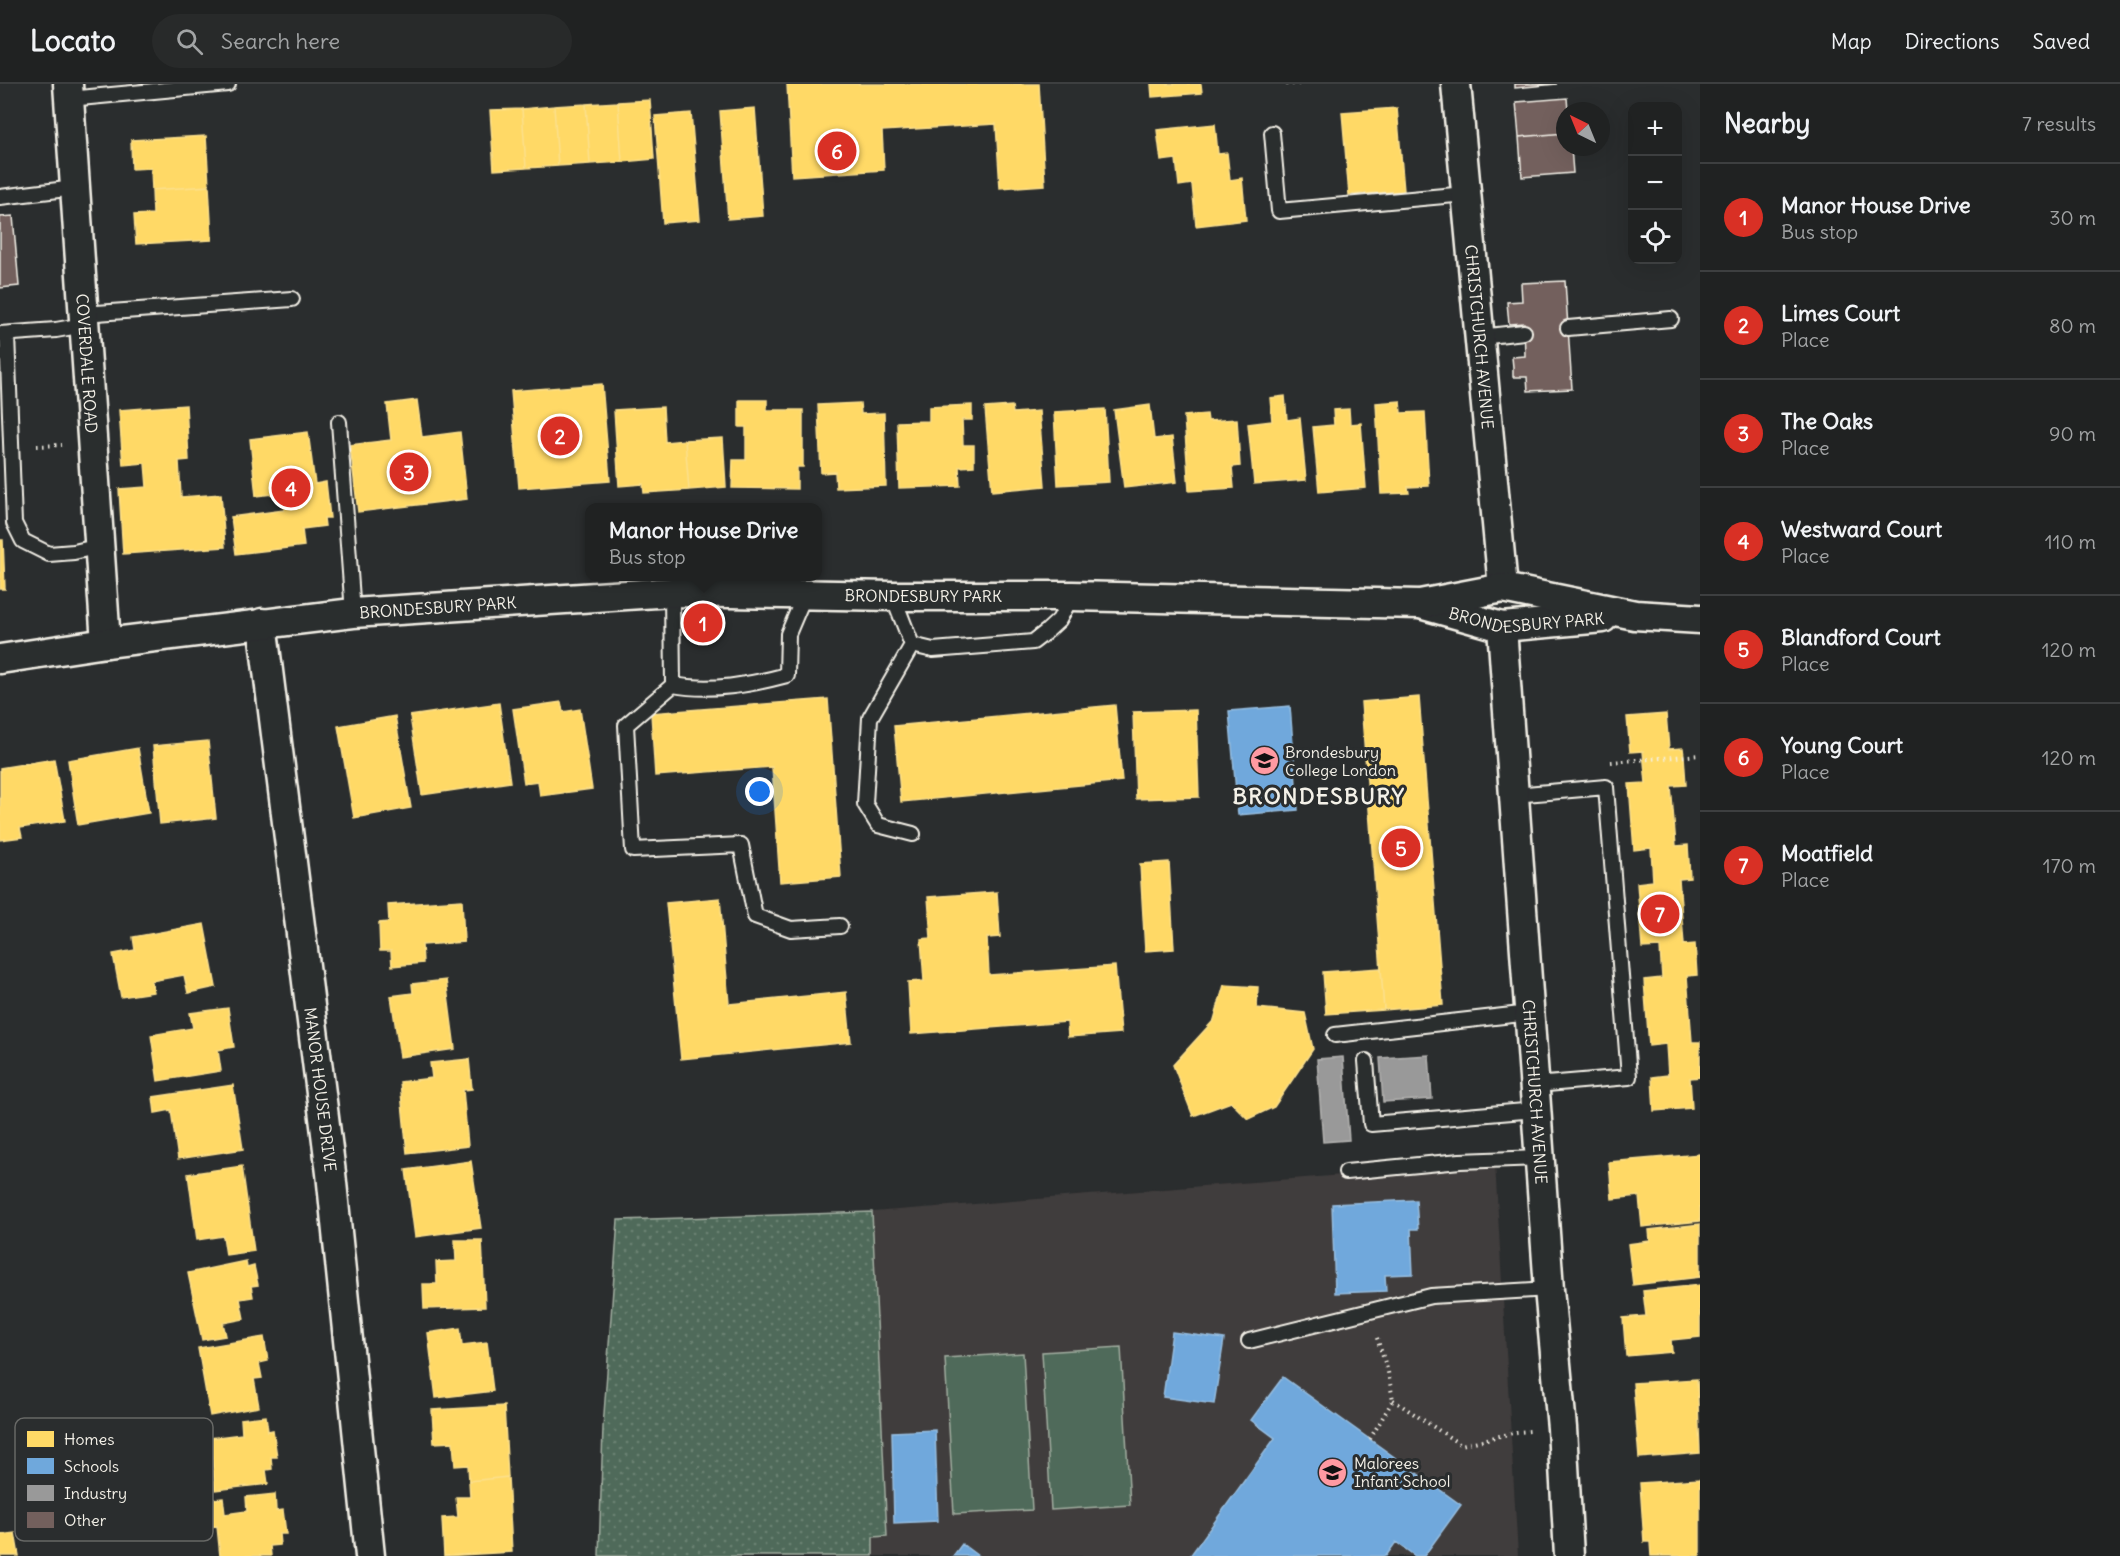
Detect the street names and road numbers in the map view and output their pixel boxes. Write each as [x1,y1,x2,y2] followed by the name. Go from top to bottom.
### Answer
[1461,244,1498,430] street label: CHRISTCHURCH AVENUE
[72,293,102,434] street label: COVERDALE ROAD
[844,585,1002,606] street label: BRONDESBURY PARK
[359,592,517,623] street label: BRONDESBURY PARK
[1447,603,1605,637] street label: BRONDESBURY PARK
[1518,999,1552,1185] street label: CHRISTCHURCH AVENUE
[300,1006,341,1173] street label: MANOR HOUSE DRIVE

